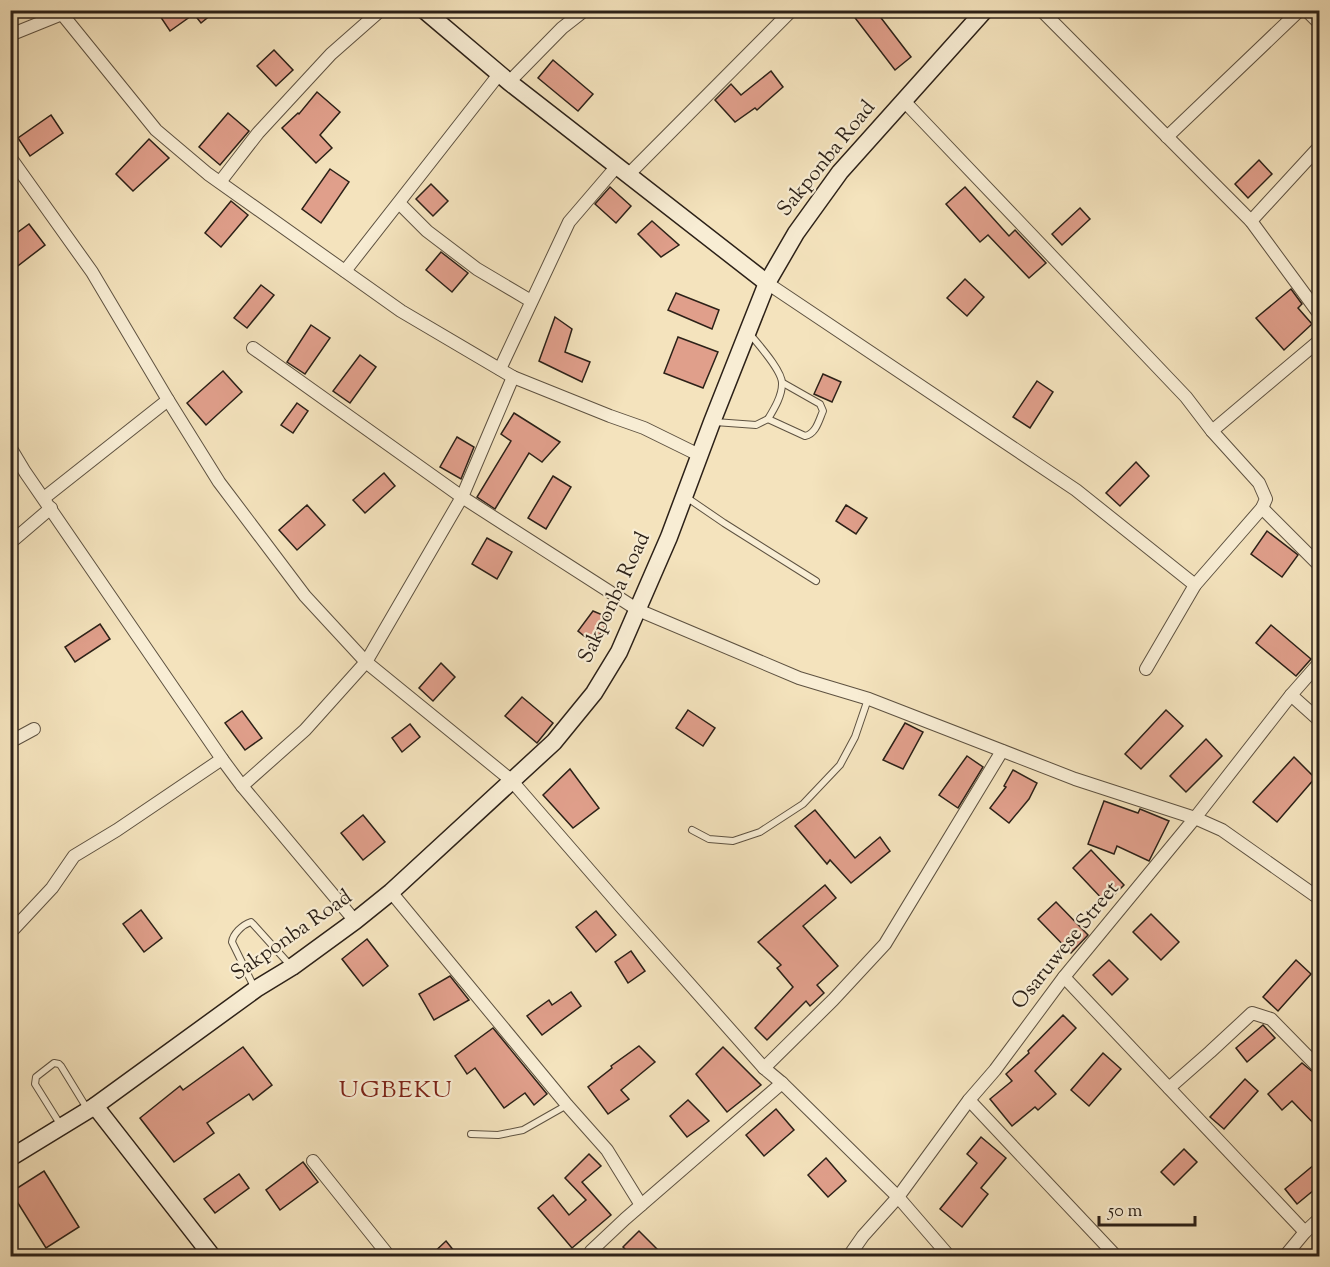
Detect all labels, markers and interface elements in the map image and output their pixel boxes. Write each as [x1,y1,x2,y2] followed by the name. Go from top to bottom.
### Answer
[771,94,883,223] street label: Sakponba Road
[571,527,659,669] street label: Sakponba Road
[1005,875,1127,1017] street label: Osaruwese Street
[225,883,359,989] street label: Sakponba Road
[339,1074,453,1108] district label: UGBEKU
[1099,1189,1195,1227] scale bar
[1107,1199,1143,1225] text: 50 m

